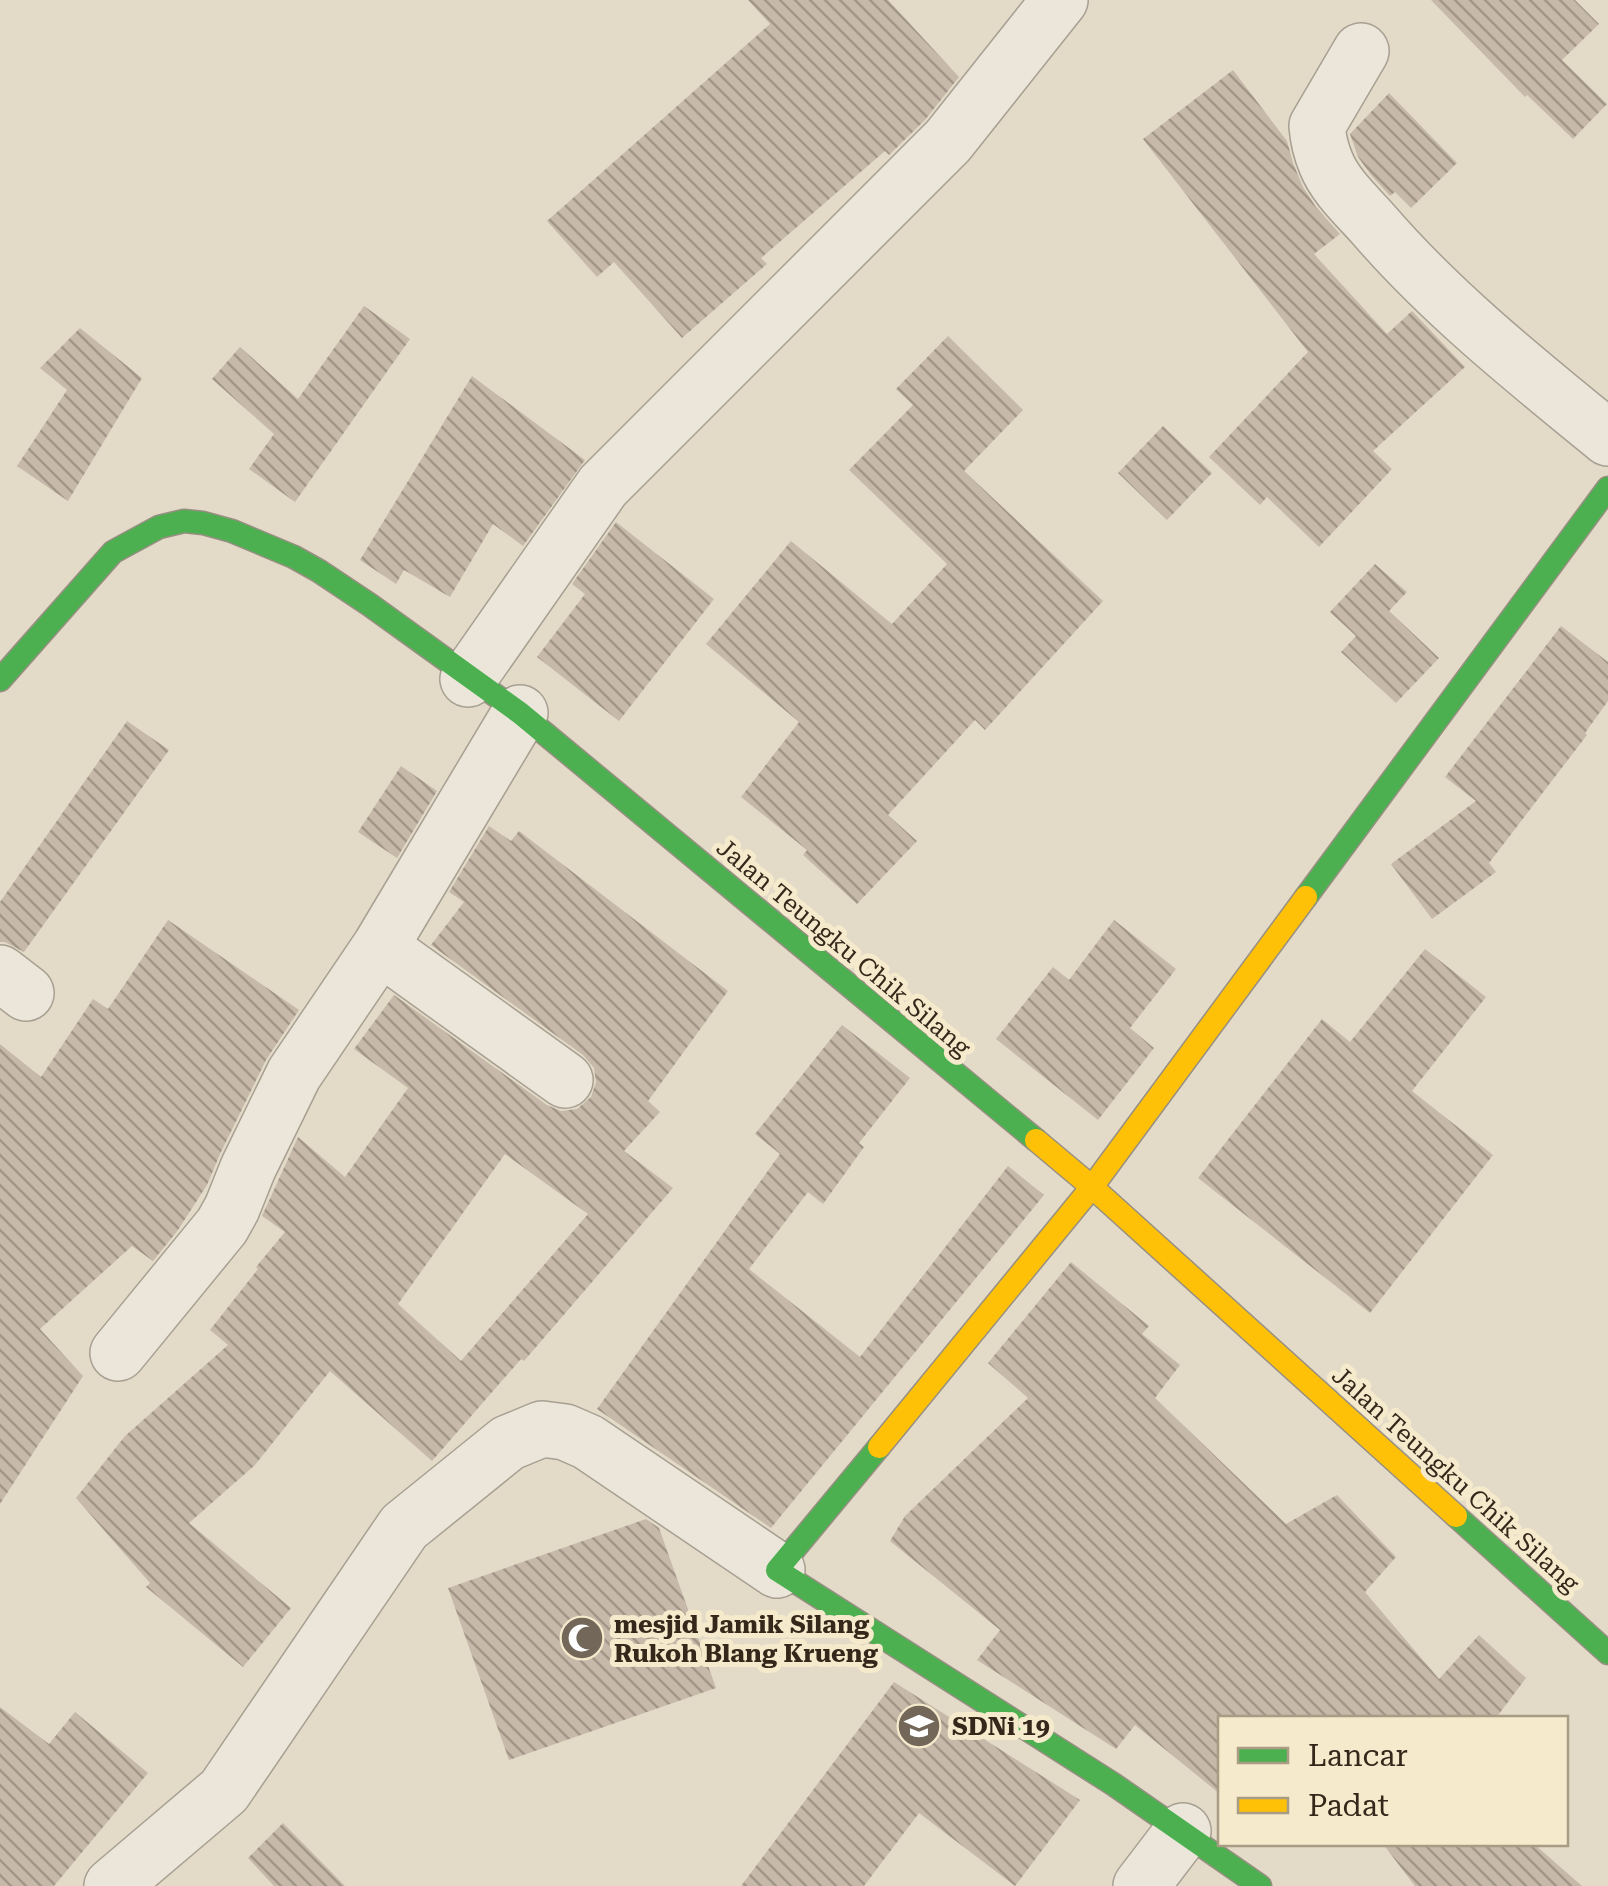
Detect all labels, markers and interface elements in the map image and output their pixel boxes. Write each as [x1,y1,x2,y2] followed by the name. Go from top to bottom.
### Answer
[711,833,977,1063] street label: Jalan Teungku Chik Silang
[1326,1361,1586,1599] street label: Jalan Teungku Chik Silang
[614,1610,879,1668] place label: mesjid Jamik Silang Rukoh Blang Krueng
[559,1615,605,1661] mosque icon: mesjid Jamik Silang Rukoh Blang Krueng
[896,1703,942,1749] school or university icon: SDNi 19
[952,1712,1050,1741] place label: SDNi 19
[1218,1716,1568,1846] legend
[1308,1738,1408,1773] text: Lancar
[1308,1788,1389,1823] text: Padat

